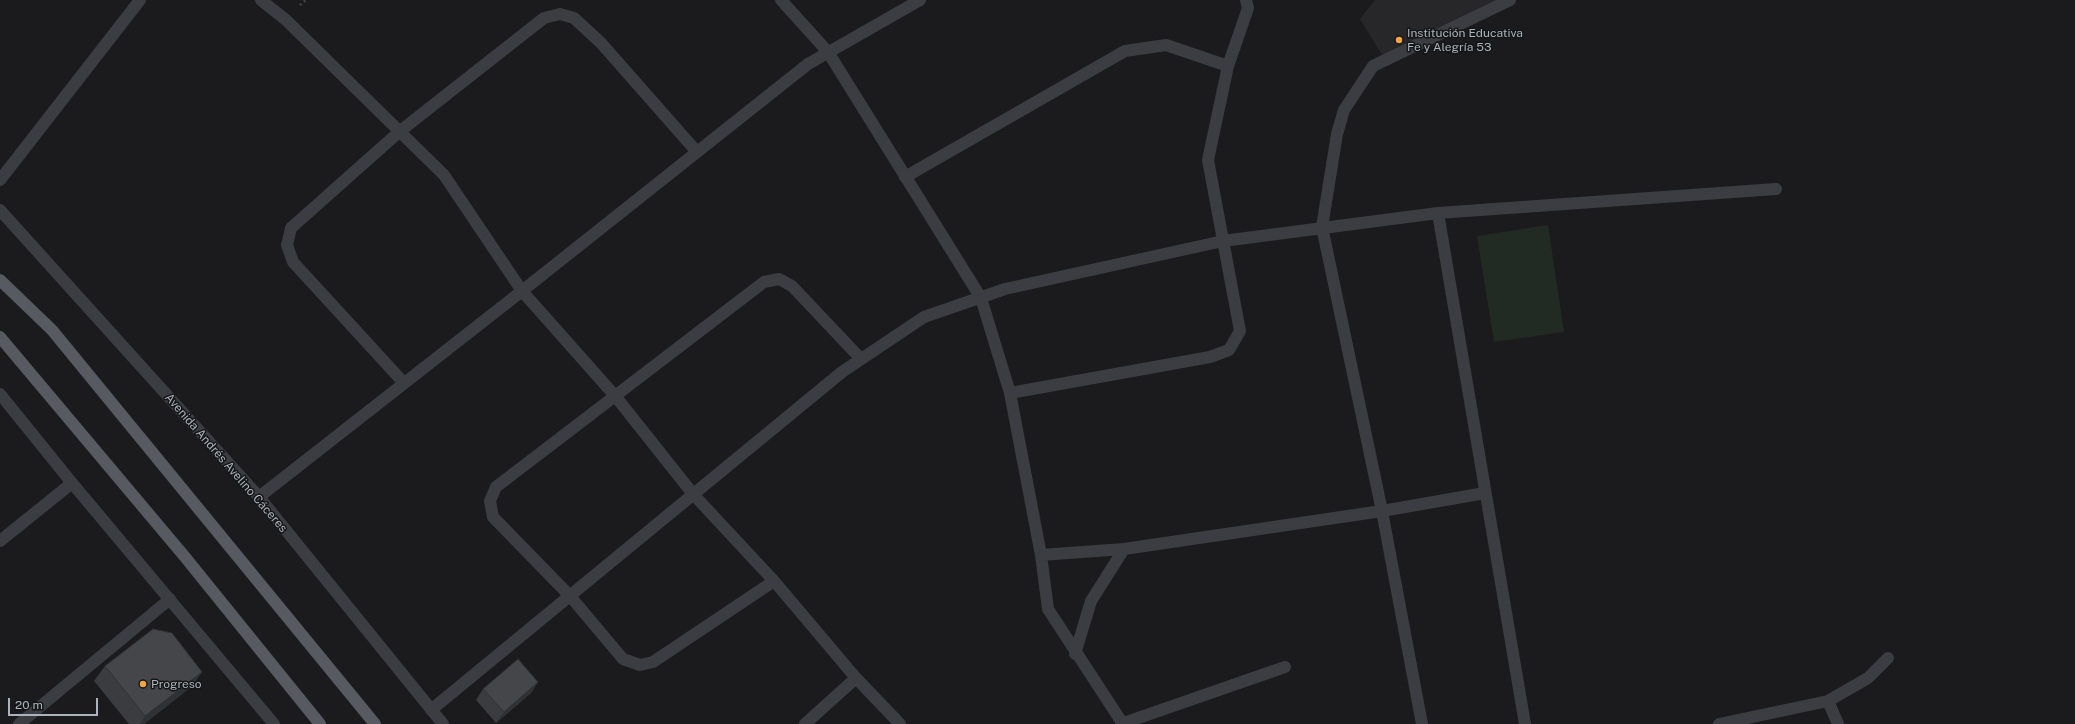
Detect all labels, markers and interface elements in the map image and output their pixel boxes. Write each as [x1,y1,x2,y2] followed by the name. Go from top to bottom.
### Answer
[1407,26,1523,54] place label: Institución Educativa Fe y Alegría 53
[1394,35,1404,45] marker: Institución Educativa Fe y Alegría 53
[162,391,290,535] street label: Avenida Andrés Avelino Cáceres
[151,677,202,691] place label: Progreso
[138,679,148,689] marker: Progreso
[10,690,100,716] scale bar
[15,698,43,712] text: 20 m

